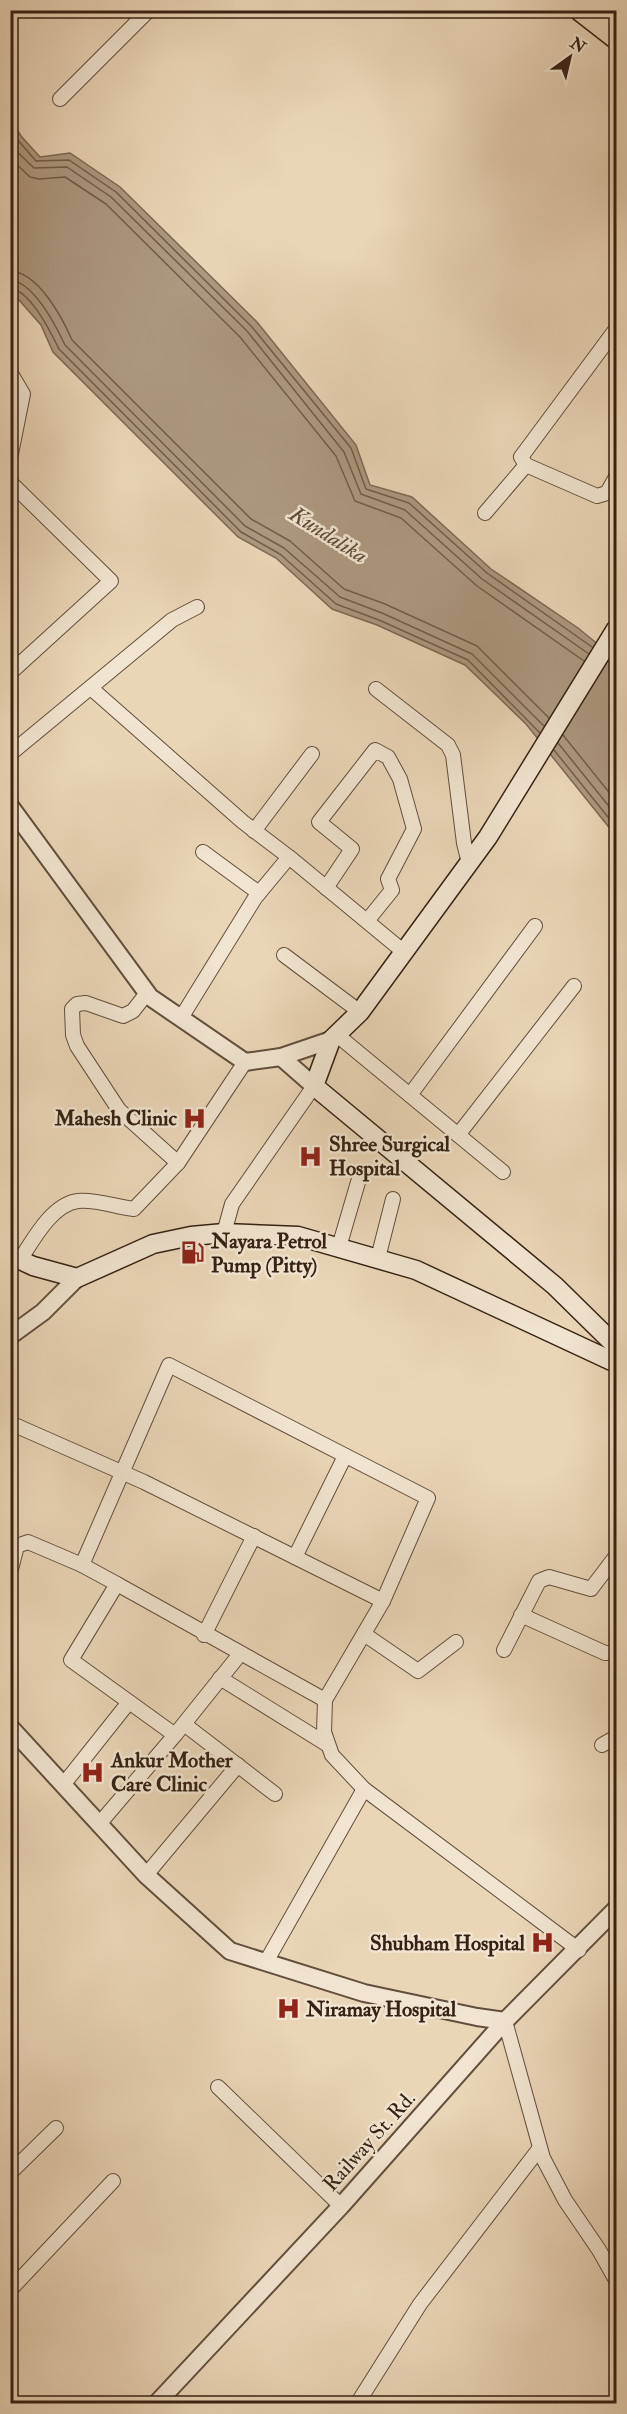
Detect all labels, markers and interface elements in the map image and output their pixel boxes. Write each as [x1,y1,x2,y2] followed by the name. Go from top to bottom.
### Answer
[540,27,600,87] north arrow
[565,33,590,58] text: N
[284,500,373,570] water label: Kundalika
[54,1105,178,1132] place label: Mahesh Clinic
[182,1105,208,1131] hospital icon: Mahesh Clinic
[329,1131,451,1182] place label: Shree Surgical Hospital
[298,1143,324,1169] hospital icon: Shree Surgical Hospital
[210,1228,327,1279] place label: Nayara Petrol Pump (Pitty)
[180,1240,206,1266] fuel station icon: Nayara Petrol Pump (Pitty)
[110,1747,234,1798] place label: Ankur Mother Care Clinic
[80,1759,106,1785] hospital icon: Ankur Mother Care Clinic
[370,1930,526,1957] place label: Shubham Hospital
[530,1930,556,1956] hospital icon: Shubham Hospital
[275,1996,301,2022] hospital icon: Niramay Hospital
[305,1996,457,2023] place label: Niramay Hospital
[317,2086,421,2197] street label: Railway St. Rd.

